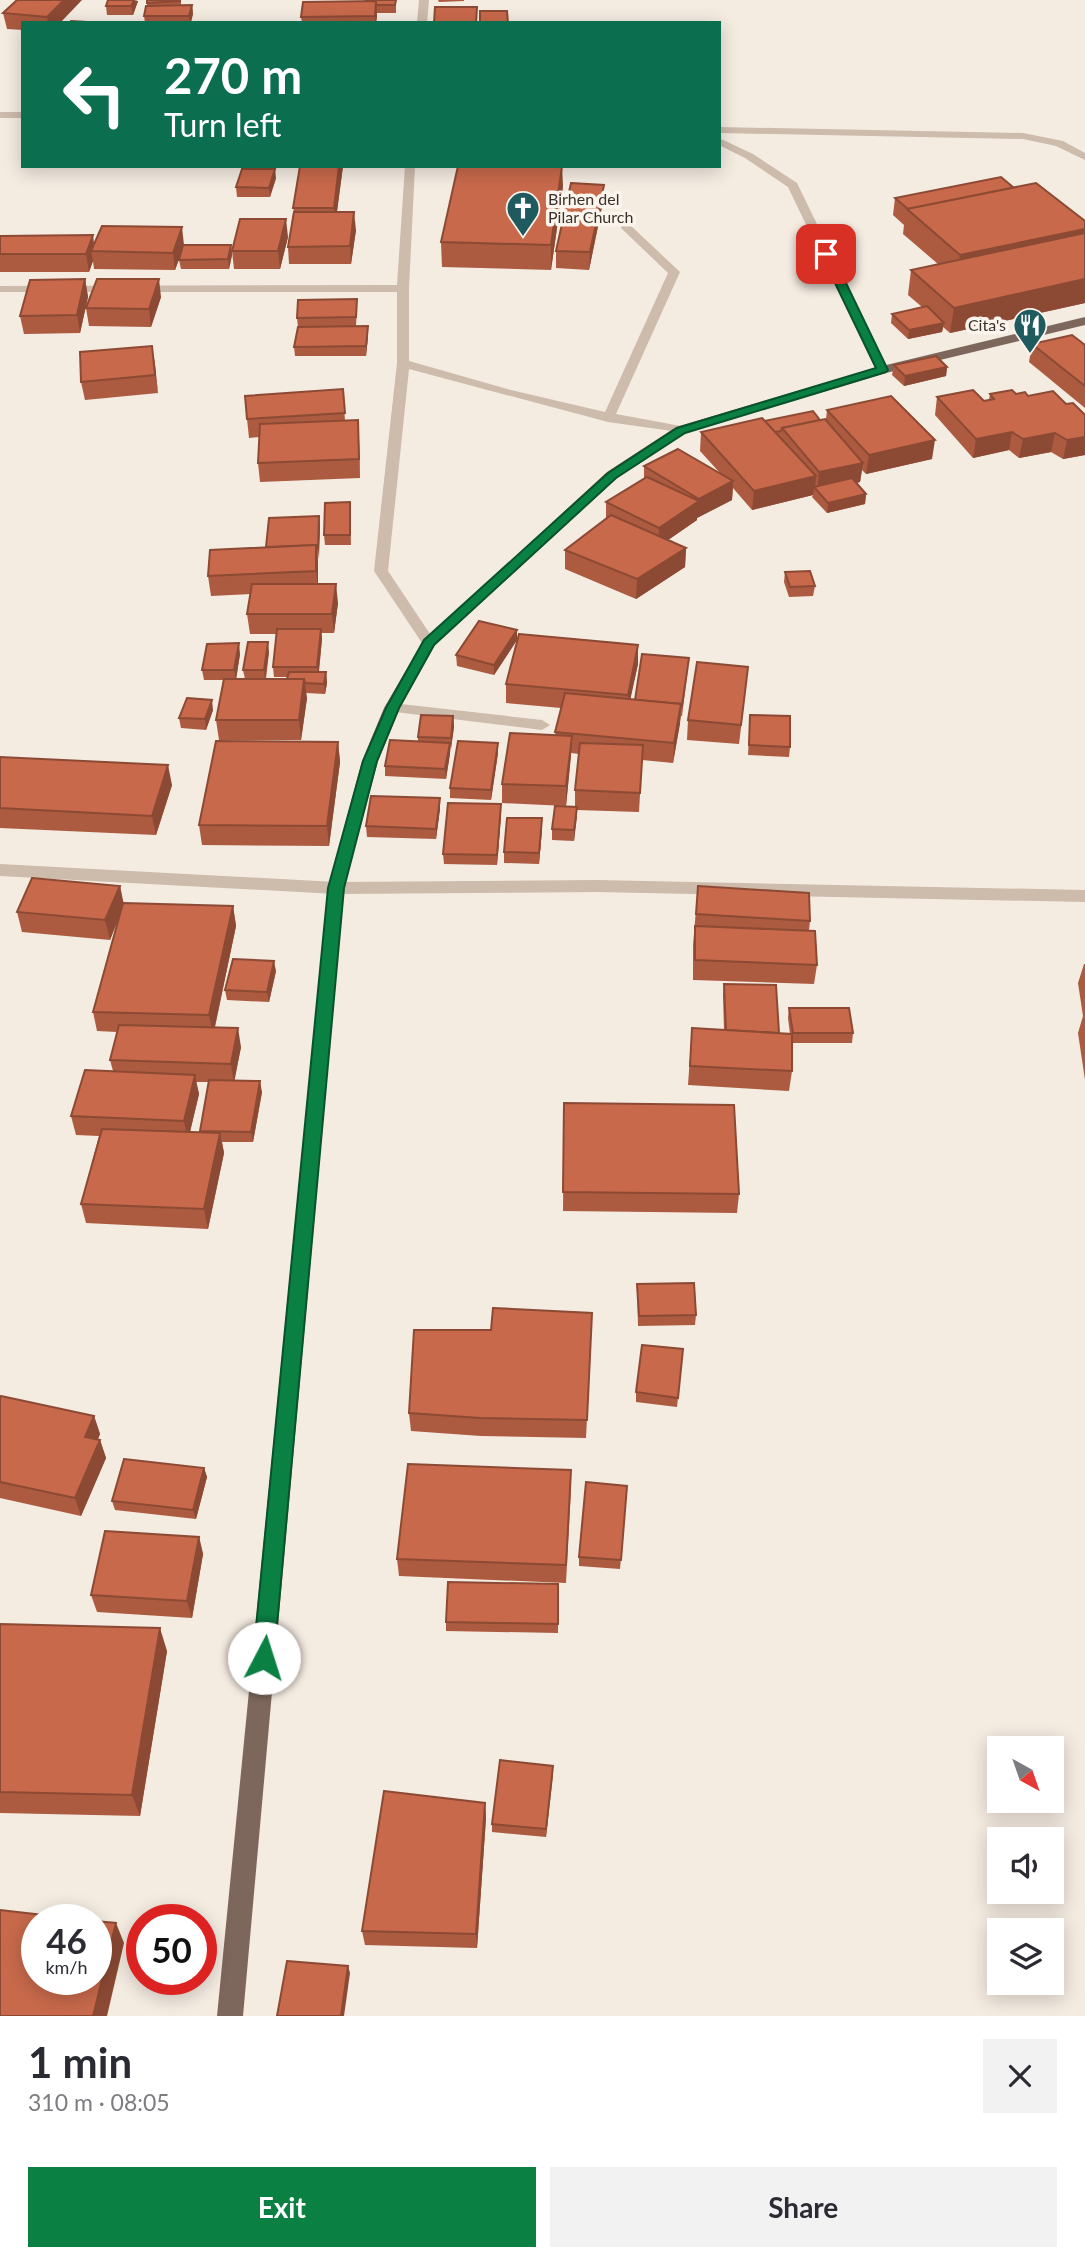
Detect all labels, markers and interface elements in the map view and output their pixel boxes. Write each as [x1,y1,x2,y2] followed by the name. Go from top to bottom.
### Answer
[164,46,302,104] text: 270 m
[49,49,140,140] icon: left
[164,105,281,144] text: Turn left
[504,189,542,238] church icon: Birhen del Pilar Church
[548,189,633,226] place label: Birhen del Pilar Church
[796,224,856,284] pin
[807,235,845,273] icon: arrive
[1011,306,1049,355] restaurant icon: Cita's
[968,315,1006,334] place label: Cita's
[227,1621,301,1695] position arrow
[987,1736,1064,1813] north arrow
[987,1736,1064,1995] map controls
[987,1827,1064,1904] button: sound
[126,1904,217,1995] speed limit sign: 50
[987,1918,1064,1995] button: layers
[46,1919,87,1961] text: 46
[45,1956,88,1978] text: km/h
[28,2037,132,2087] text: 1 min
[983,2039,1057,2113] button: close
[28,2088,170,2116] text: 310 m · 08:05
[28,2167,536,2247] button: Exit
[550,2167,1057,2247] button: Share

